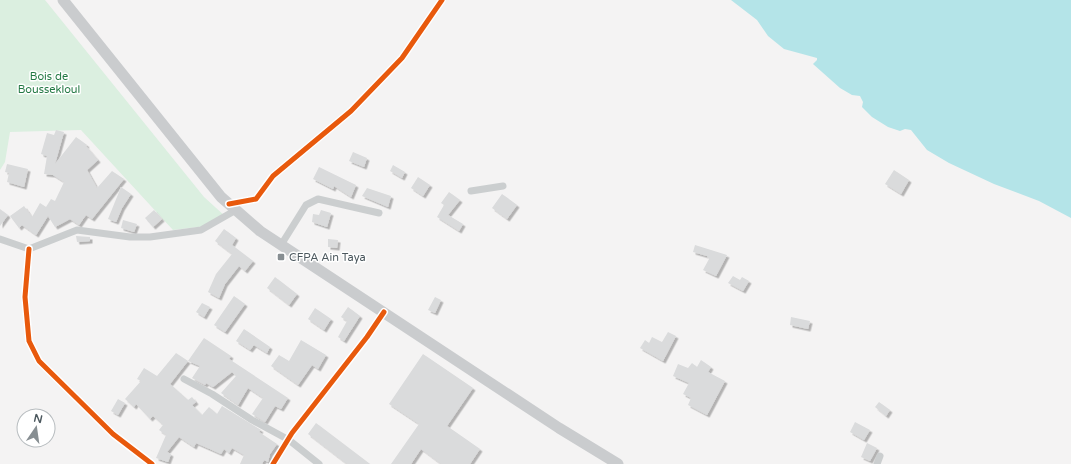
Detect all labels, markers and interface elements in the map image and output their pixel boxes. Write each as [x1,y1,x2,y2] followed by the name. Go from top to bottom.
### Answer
[18,70,80,96] park label: Bois de Boussekloul
[289,251,366,264] place label: CFPA Ain Taya
[276,252,286,262] marker: CFPA Ain Taya
[16,408,56,448] north arrow
[32,411,44,426] text: N

